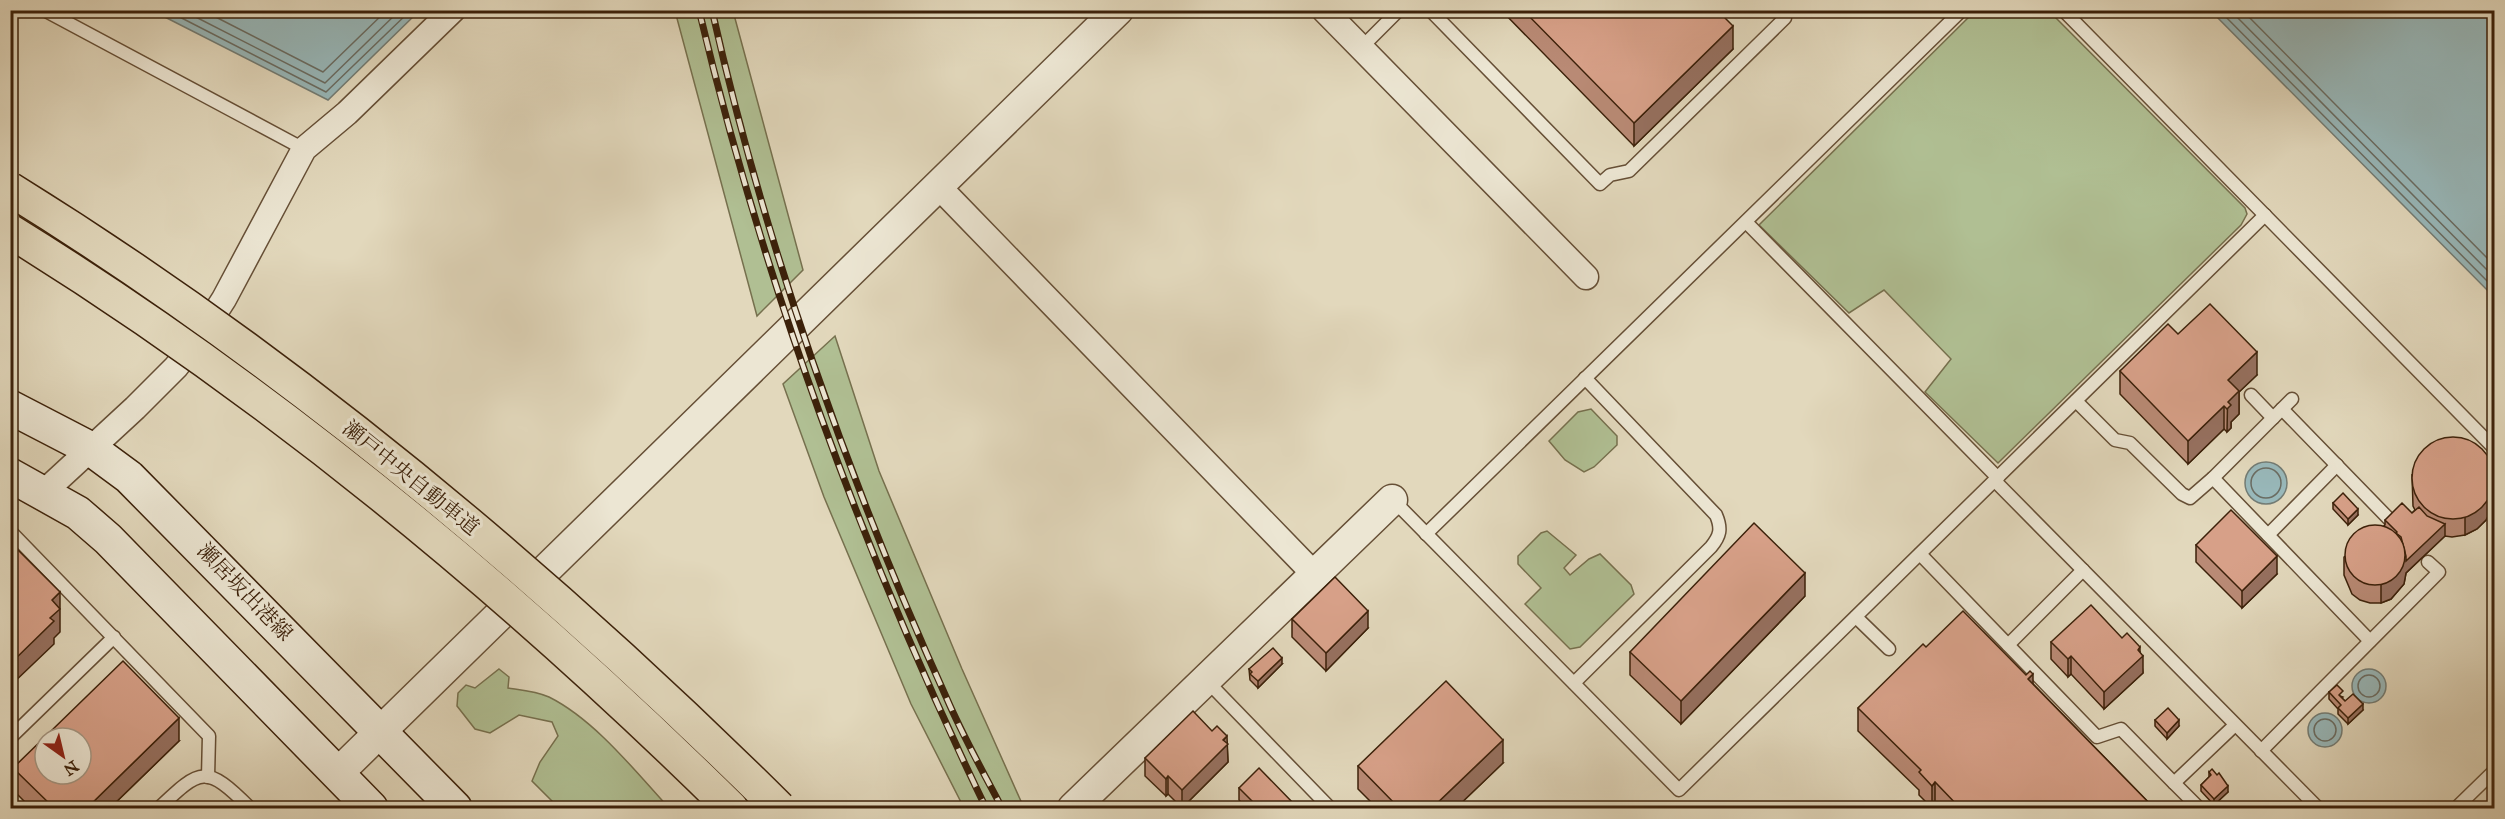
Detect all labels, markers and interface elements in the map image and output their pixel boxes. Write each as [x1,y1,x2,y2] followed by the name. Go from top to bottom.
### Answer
[338,415,484,541] street label: 瀬戸中央自動車道
[192,538,298,646] street label: 瀬居坂出港線
[33,726,93,786] north arrow
[60,756,82,780] text: N

